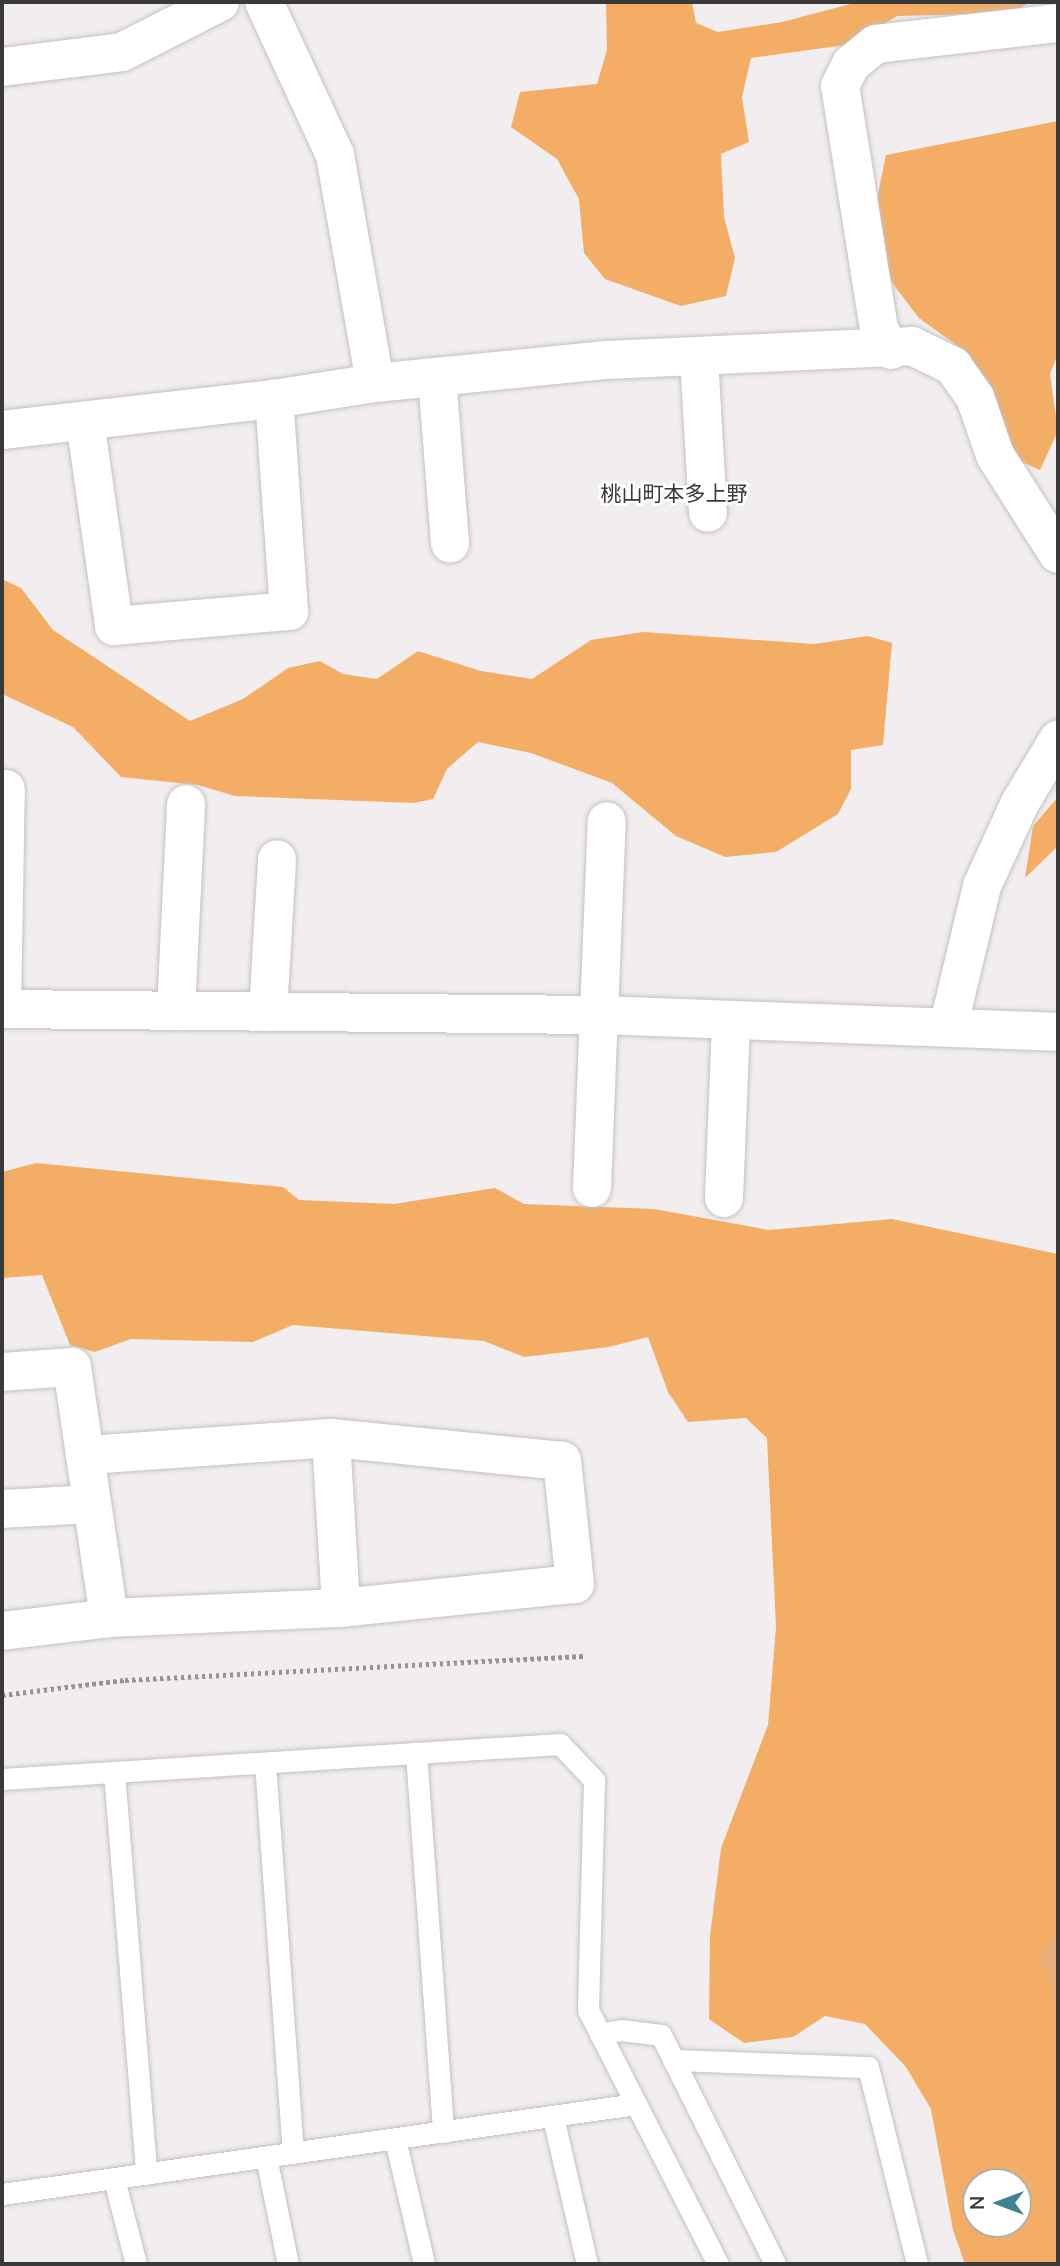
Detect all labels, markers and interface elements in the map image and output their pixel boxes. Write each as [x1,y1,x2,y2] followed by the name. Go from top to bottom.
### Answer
[601,481,747,507] district label: 桃山町本多上野
[962,2168,1032,2238] north arrow
[965,2196,991,2210] text: N

